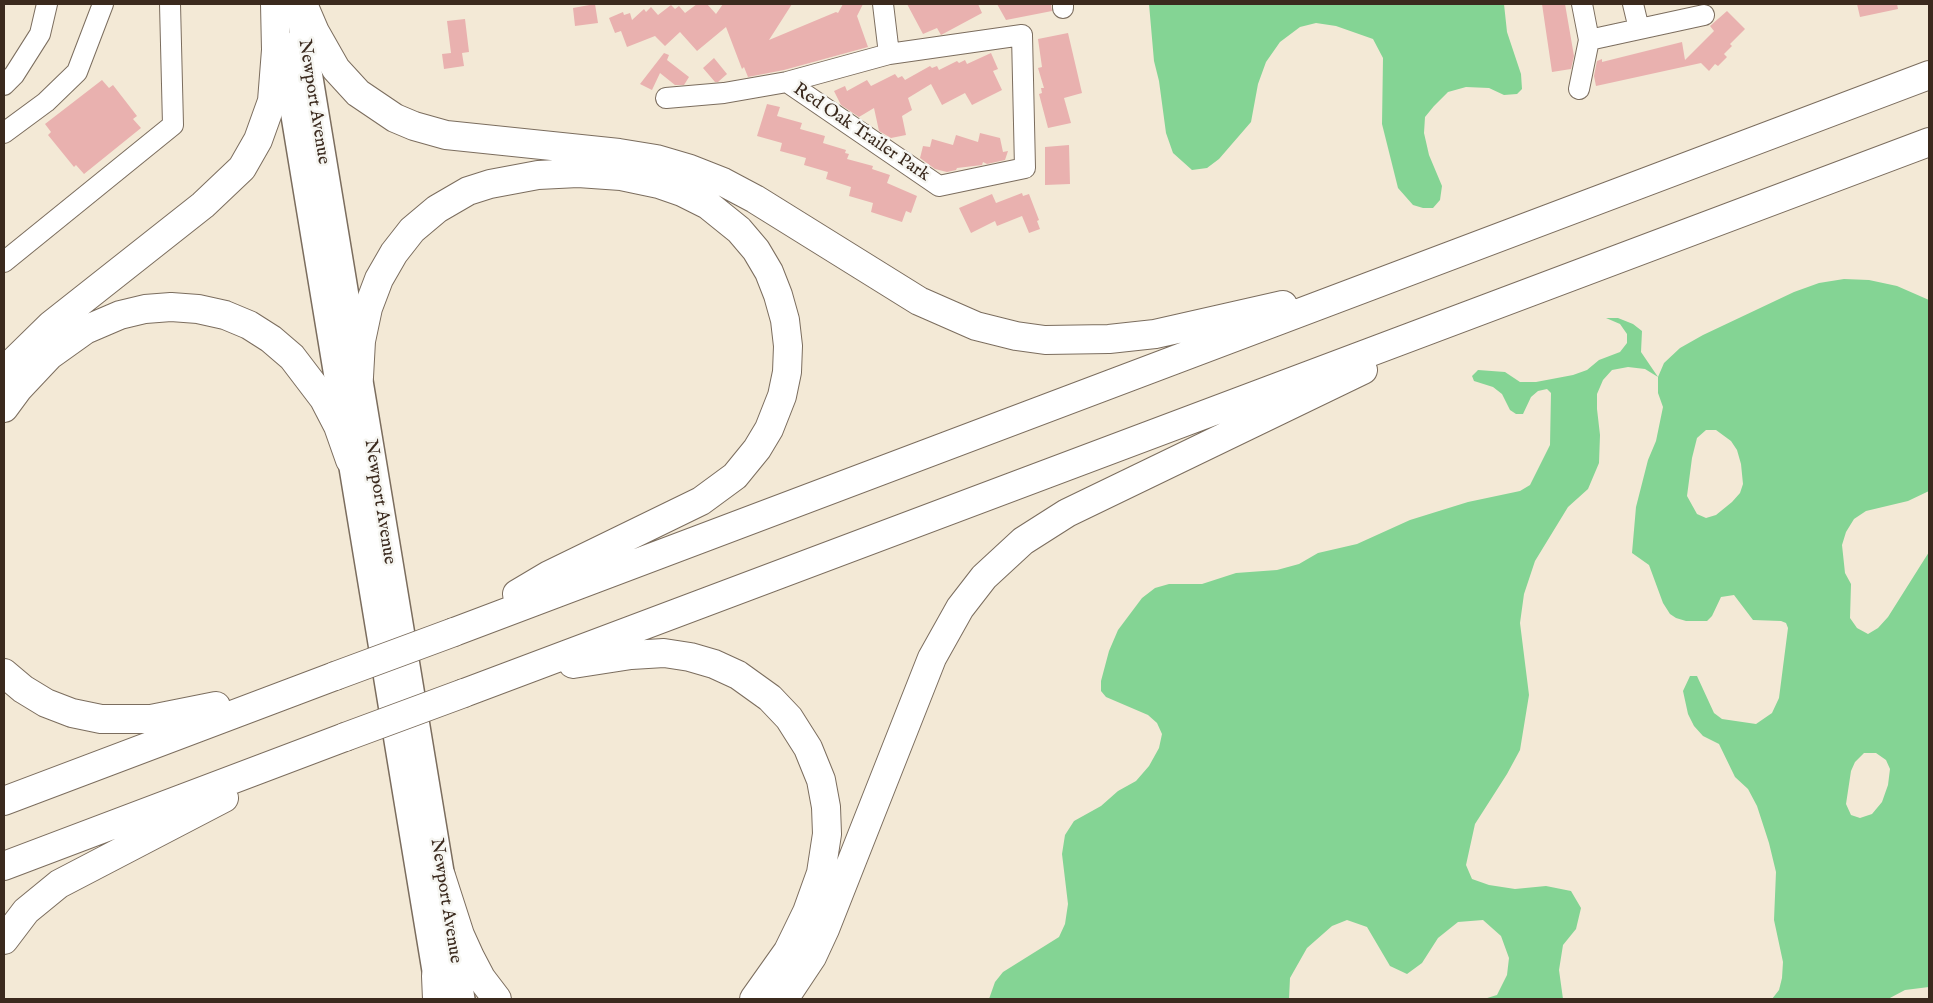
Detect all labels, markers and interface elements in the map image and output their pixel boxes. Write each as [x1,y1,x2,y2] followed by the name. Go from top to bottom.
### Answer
[292,38,334,166] street label: Newport Avenue
[788,79,934,187] street label: Red Oak Trailer Park
[358,438,400,566] street label: Newport Avenue
[424,837,466,965] street label: Newport Avenue

